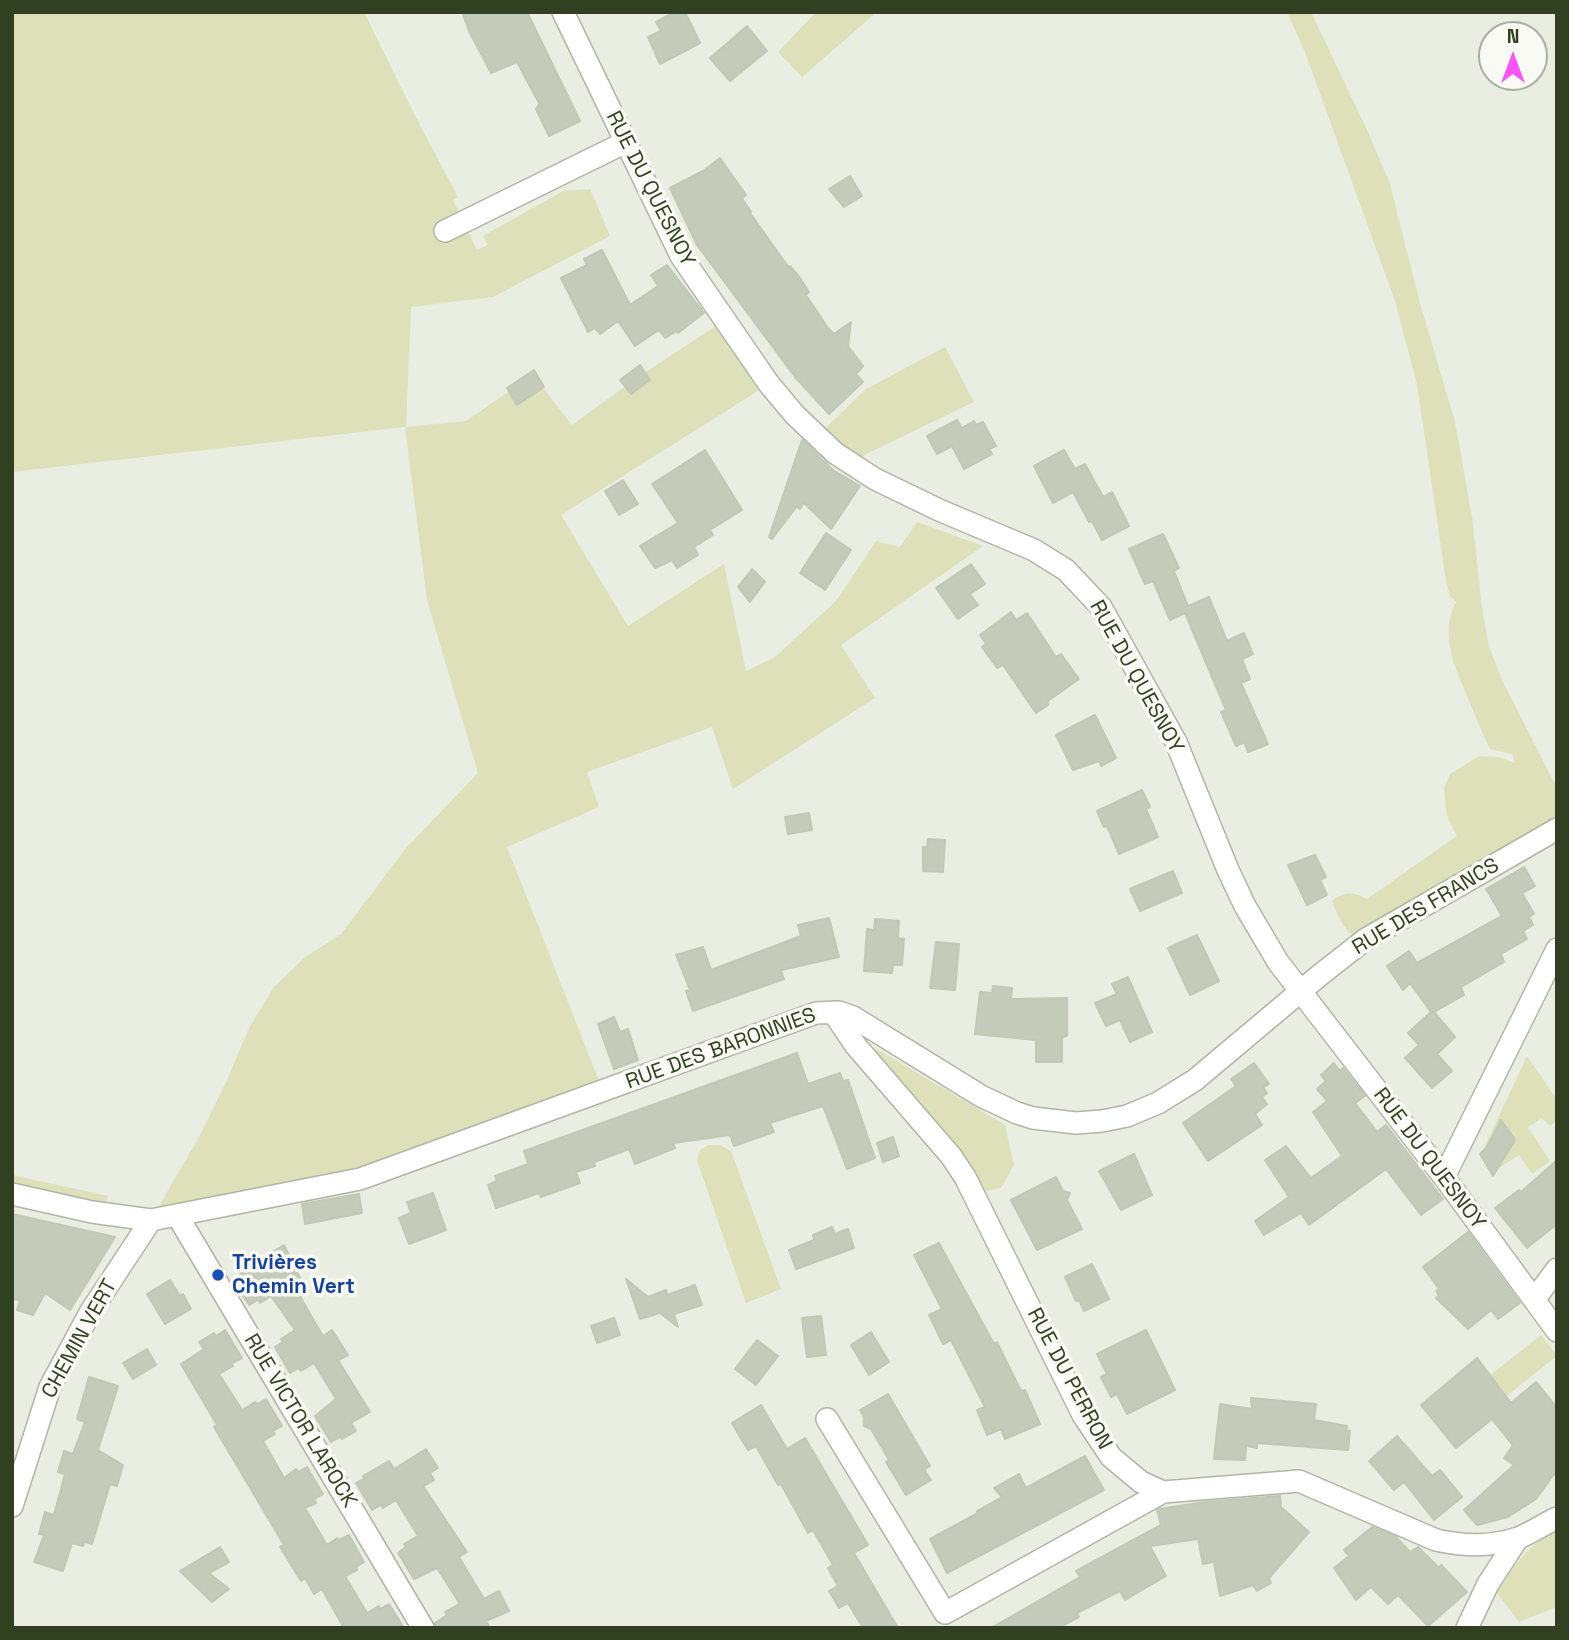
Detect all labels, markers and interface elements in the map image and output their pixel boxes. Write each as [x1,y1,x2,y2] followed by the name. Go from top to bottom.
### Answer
[1478,21,1548,91] north arrow
[1507,24,1519,49] text: N
[600,107,700,271] street label: RUE DU QUESNOY
[1084,596,1188,758] street label: RUE DU QUESNOY
[1348,853,1504,961] street label: RUE DES FRANCS
[622,1003,820,1095] street label: RUE DES BARONNIES
[1368,1083,1490,1235] street label: RUE DU QUESNOY
[232,1250,355,1300] place label: Trivières Chemin Vert
[210,1267,226,1283] marker: Trivières Chemin Vert
[37,1275,123,1403] street label: CHEMIN VERT
[1021,1304,1117,1454] street label: RUE DU PERRON
[238,1329,362,1513] street label: RUE VICTOR LAROCK

